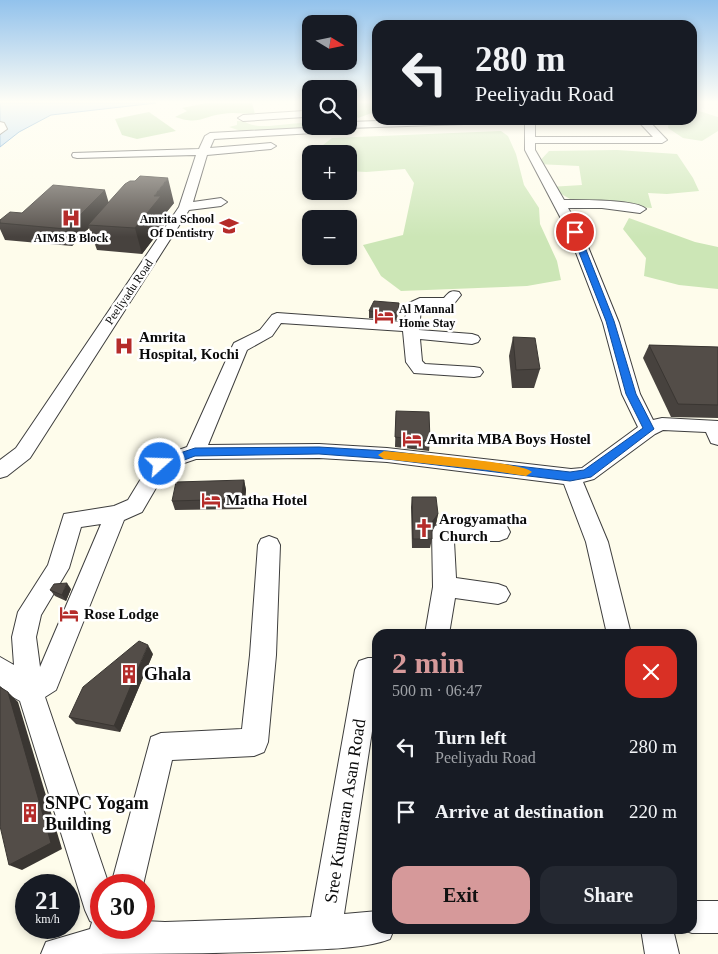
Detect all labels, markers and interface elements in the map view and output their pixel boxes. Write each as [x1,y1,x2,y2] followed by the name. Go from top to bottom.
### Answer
[302,15,358,70] north arrow
[302,15,357,265] map controls
[392,40,457,105] icon: left
[475,40,565,79] text: 280 m
[302,80,357,135] button: search
[475,81,614,106] text: Peeliyadu Road
[302,145,357,200] button: +
[60,207,82,229] hospital icon: AIMS B Block
[302,210,357,265] button: −
[554,211,596,253] pin
[140,212,215,240] place label: Amrita School Of Dentistry
[218,215,240,237] school or university icon: Amrita School Of Dentistry
[561,218,589,246] icon: arrive
[34,231,109,245] place label: AIMS B Block
[102,257,156,327] street label: Peeliyadu Road
[399,302,455,330] place label: Al Mannal Home Stay
[373,305,395,327] hotel icon: Al Mannal Home Stay
[139,329,239,362] place label: Amrita Hospital, Kochi
[113,335,135,357] hospital icon: Amrita Hospital, Kochi
[401,428,423,450] hotel icon: Amrita MBA Boys Hostel
[427,431,591,447] place label: Amrita MBA Boys Hostel
[133,437,185,489] position arrow
[200,489,222,511] hotel icon: Matha Hotel
[226,492,307,508] place label: Matha Hotel
[439,511,528,544] place label: Arogyamatha Church
[413,517,435,539] church icon: Arogyamatha Church
[58,603,80,625] hotel icon: Rose Lodge
[84,606,159,622] place label: Rose Lodge
[392,646,465,679] text: 2 min
[625,646,677,698] button: close
[118,663,140,685] building icon: Ghala
[144,664,191,684] place label: Ghala
[392,682,482,699] text: 500 m · 06:47
[321,717,369,905] street label: Sree Kumaran Asan Road
[435,727,507,748] text: Turn left
[392,733,420,761] icon: left
[629,736,677,757] text: 280 m
[435,749,536,766] text: Peeliyadu Road
[45,793,149,834] place label: SNPC Yogam Building
[392,798,420,826] icon: arrive
[435,801,604,822] text: Arrive at destination
[629,801,677,822] text: 220 m
[19,802,41,824] building icon: SNPC Yogam Building
[392,866,530,924] button: Exit
[540,866,677,924] button: Share
[90,874,155,939] speed limit sign: 30
[35,887,60,914] text: 21
[35,912,60,926] text: km/h

